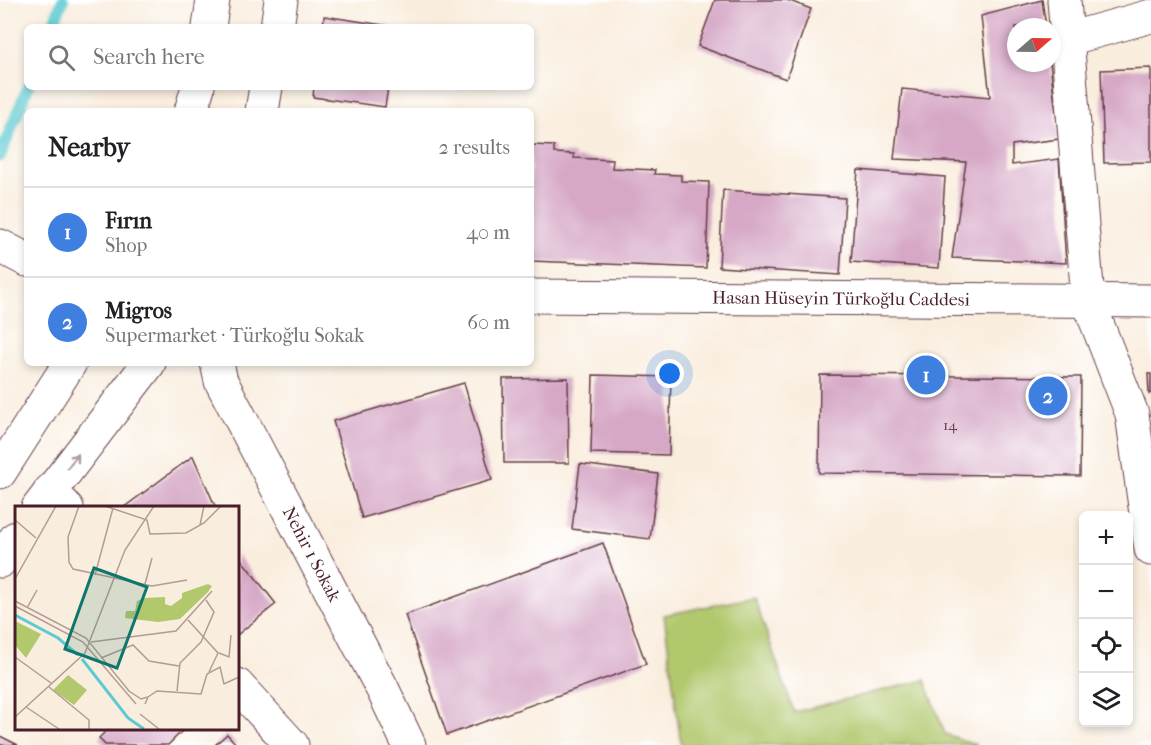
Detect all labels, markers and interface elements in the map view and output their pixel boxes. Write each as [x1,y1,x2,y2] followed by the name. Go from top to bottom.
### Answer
[1007,18,1061,72] north arrow
[24,24,534,90] search box
[45,41,78,74] icon: search
[93,44,205,70] text: Search here
[48,132,130,163] text: Nearby
[439,136,510,159] text: 2 results
[105,208,152,234] text: Fırın
[64,221,71,244] text: 1
[466,221,510,244] text: 40 m
[105,234,147,257] text: Shop
[712,287,971,310] street label: Hasan Hüseyin Türkoğlu Caddesi
[105,298,172,324] text: Migros
[62,311,73,334] text: 2
[467,311,510,334] text: 60 m
[105,324,364,347] text: Supermarket · Türkoğlu Sokak
[906,352,946,398] pin: 1
[655,359,684,388] your location
[1028,374,1068,418] pin: 2
[943,416,958,434] house number: 14
[67,454,80,470] one-way arrow
[278,503,346,606] street label: Nehir 1 Sokak
[15,506,238,730] inset map
[1079,511,1133,727] map controls
[1079,511,1133,565] button: +
[1079,565,1133,619] button: −
[1079,619,1133,673] button: locate
[1079,673,1133,727] button: layers

